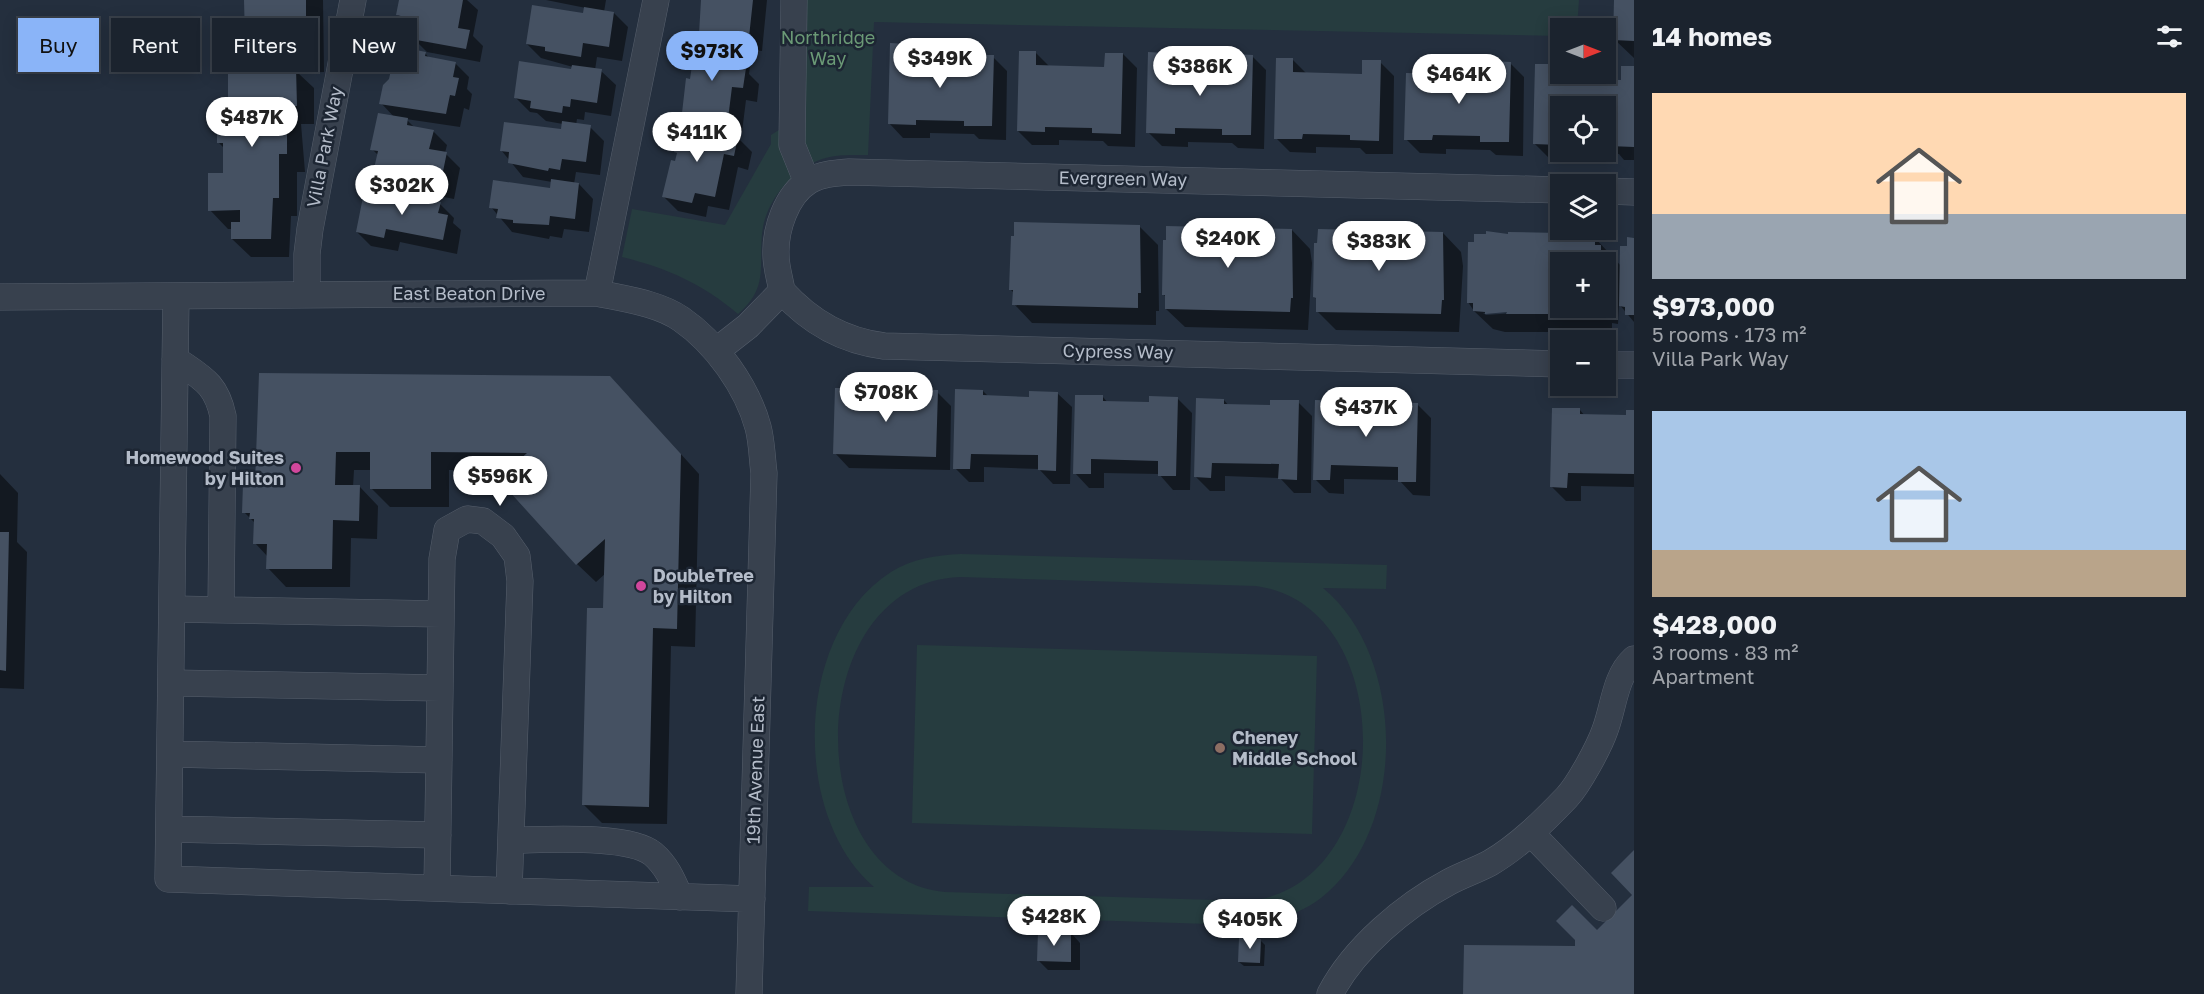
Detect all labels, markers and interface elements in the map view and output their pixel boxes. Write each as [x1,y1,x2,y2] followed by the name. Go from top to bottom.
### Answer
[18,18,99,72] chip: Buy
[111,18,200,72] chip: Rent
[212,18,318,72] chip: Filters
[330,18,417,72] chip: New
[1550,18,1616,84] north arrow
[1550,18,1616,396] map controls
[2153,20,2186,53] icon: filters
[1652,21,1772,52] text: 14 homes
[781,26,875,69] park label: Northridge Way
[670,31,754,82] pin: $973K
[680,38,744,62] text: $973K
[898,38,982,89] pin: $349K
[907,45,973,69] text: $349K
[1158,46,1242,97] pin: $386K
[1167,53,1233,77] text: $386K
[1417,54,1501,105] pin: $464K
[1426,61,1492,85] text: $464K
[301,84,347,209] street label: Villa Park Way
[1550,96,1616,162] button: locate
[210,97,294,148] pin: $487K
[220,104,284,128] text: $487K
[655,112,739,163] pin: $411K
[667,119,728,143] text: $411K
[1865,132,1973,240] icon: home
[360,165,444,216] pin: $302K
[1059,166,1188,190] street label: Evergreen Way
[369,172,435,196] text: $302K
[1550,174,1616,240] button: layers
[1186,218,1270,269] pin: $240K
[1337,221,1421,272] pin: $383K
[1195,225,1261,249] text: $240K
[1346,228,1412,252] text: $383K
[1550,252,1616,318] button: +
[393,282,545,304] street label: East Beaton Drive
[1652,291,1775,322] text: $973,000
[1652,322,1806,346] text: 5 rooms · 173 m²
[1550,330,1616,396] button: −
[1062,339,1174,363] street label: Cypress Way
[1652,346,1789,370] text: Villa Park Way
[844,372,928,423] pin: $708K
[854,379,918,403] text: $708K
[1324,387,1408,438] pin: $437K
[1334,394,1398,418] text: $437K
[126,446,284,489] place label: Homewood Suites by Hilton
[1865,450,1973,558] icon: home
[458,456,542,507] pin: $596K
[289,461,303,475] marker: Homewood Suites by Hilton
[467,463,533,487] text: $596K
[653,564,754,607] place label: DoubleTree by Hilton
[634,579,648,593] marker: DoubleTree by Hilton
[1652,609,1777,640] text: $428,000
[1652,640,1798,664] text: 3 rooms · 83 m²
[1652,664,1755,688] text: Apartment
[741,696,769,844] street label: 19th Avenue East
[1232,726,1357,769] place label: Cheney Middle School
[1213,741,1227,755] marker: Cheney Middle School
[1012,896,1096,947] pin: $428K
[1208,899,1292,950] pin: $405K
[1021,903,1087,927] text: $428K
[1217,906,1283,930] text: $405K

